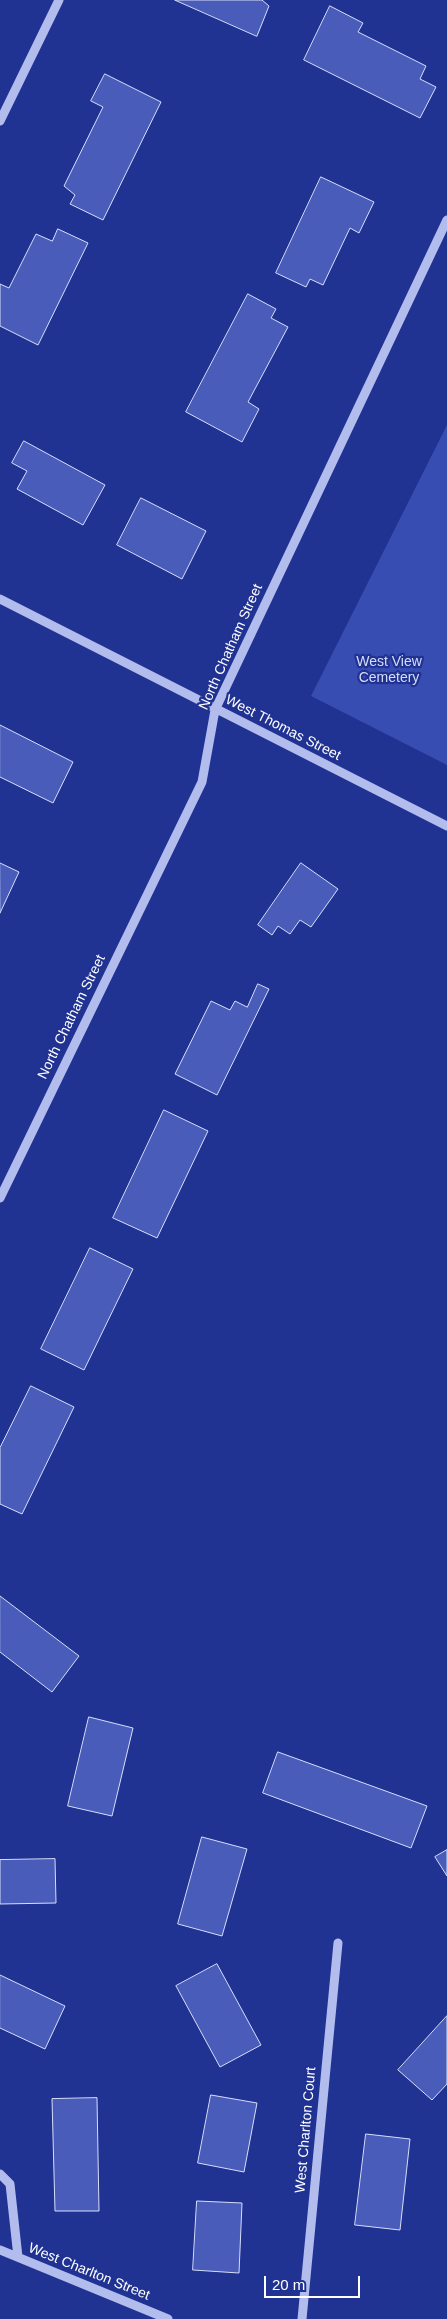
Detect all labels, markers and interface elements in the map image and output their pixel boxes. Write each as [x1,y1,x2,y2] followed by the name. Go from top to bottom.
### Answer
[196,581,266,713] street label: North Chatham Street
[356,654,422,686] park label: West View Cemetery
[222,692,344,764] street label: West Thomas Street
[35,952,109,1082] street label: North Chatham Street
[292,2066,320,2194] street label: West Charlton Court
[26,2240,152,2304] street label: West Charlton Street
[267,2266,363,2298] scale bar
[272,2276,305,2293] text: 20 m

